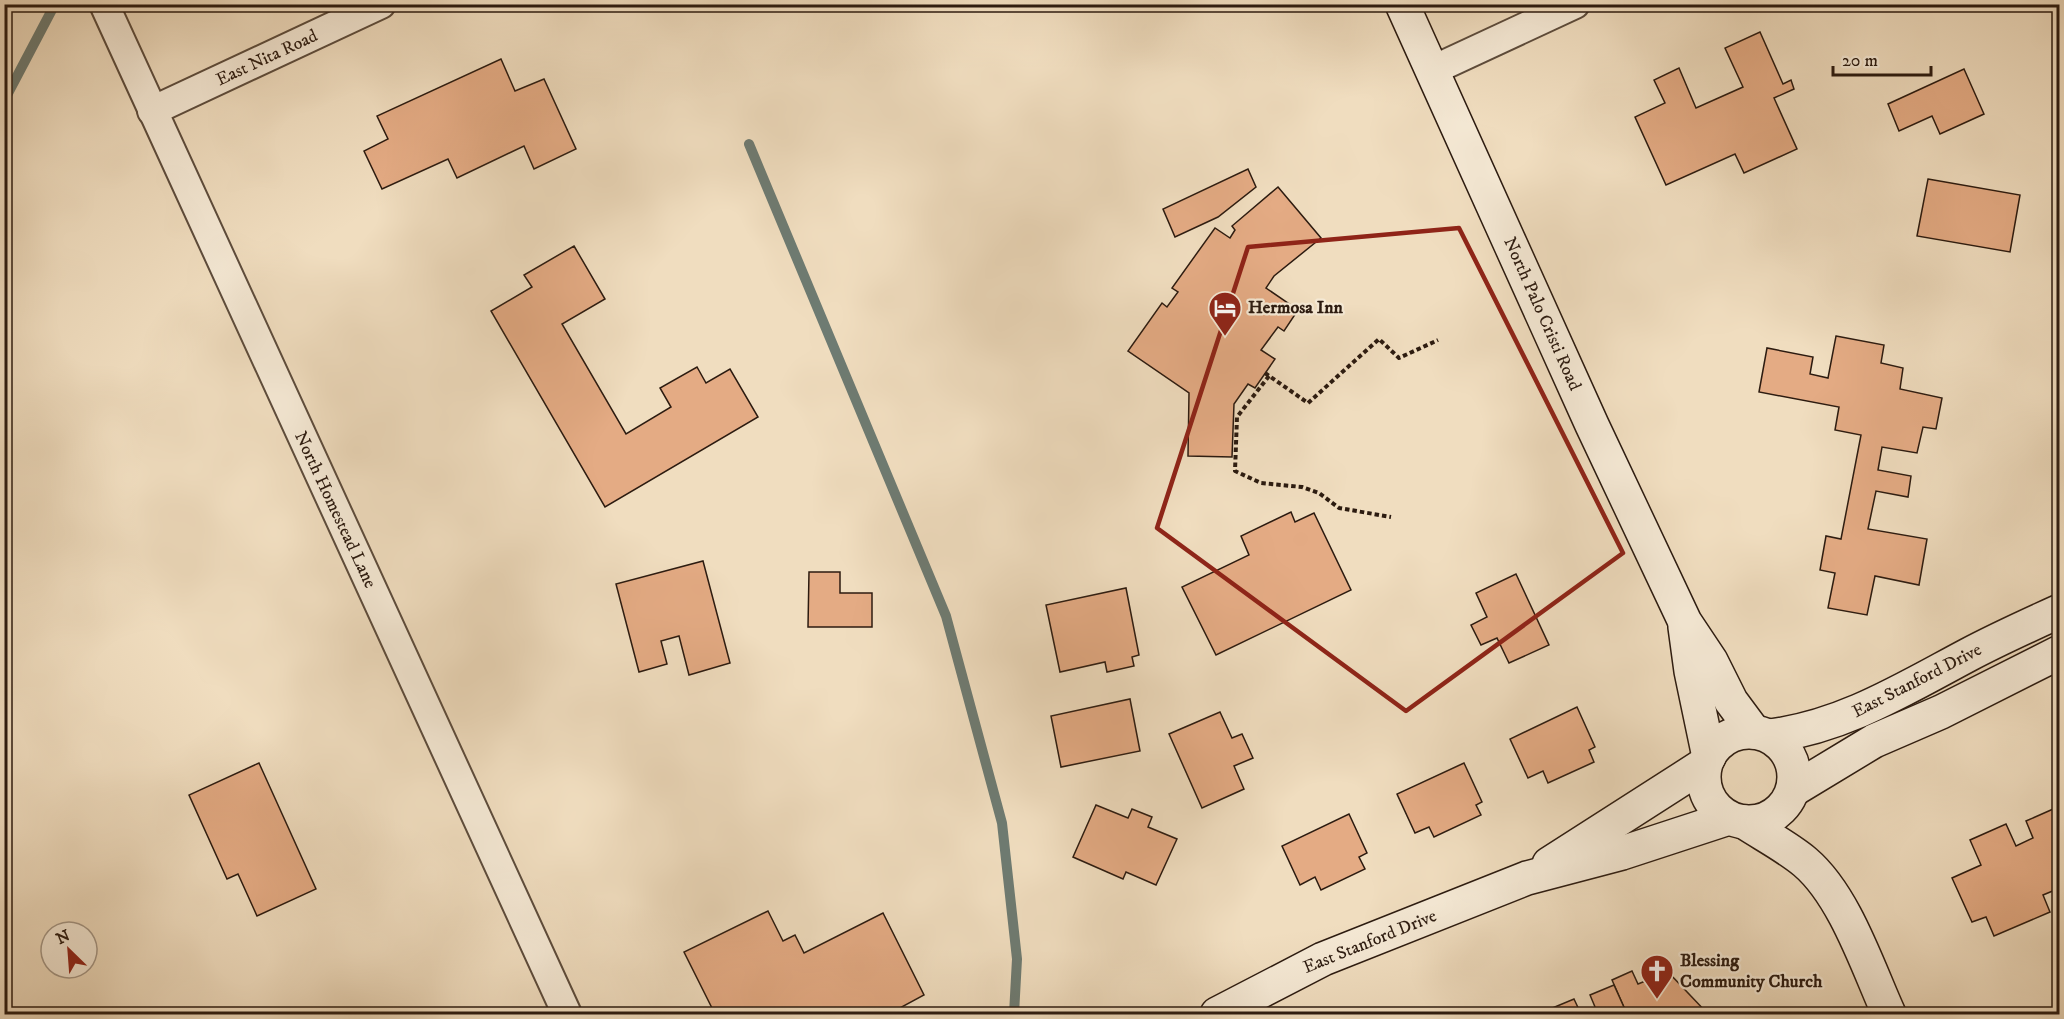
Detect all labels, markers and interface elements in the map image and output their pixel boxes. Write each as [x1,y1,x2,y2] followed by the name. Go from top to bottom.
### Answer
[213,25,321,91] street label: East Nita Road
[1833,39,1930,77] scale bar
[1842,50,1878,72] text: 20 m
[1498,234,1586,394] street label: North Palo Cristi Road
[1207,290,1243,337] hotel icon: Hermosa Inn
[1248,297,1344,319] place label: Hermosa Inn
[289,428,381,592] street label: North Homestead Lane
[1849,639,1985,723] street label: East Stanford Drive
[1300,905,1440,979] street label: East Stanford Drive
[39,920,99,980] north arrow
[53,925,73,949] text: N
[1680,950,1823,993] place label: Blessing Community Church
[1639,953,1675,1000] church icon: Blessing Community Church

